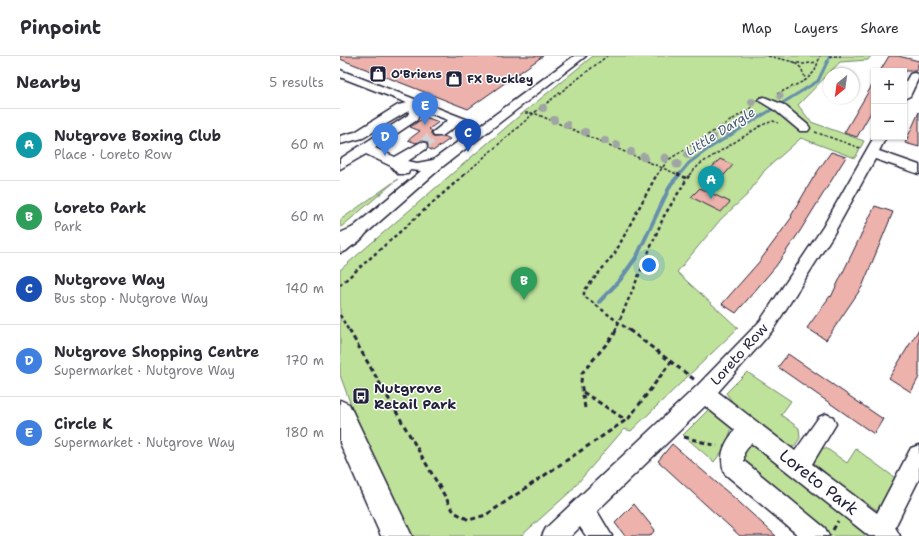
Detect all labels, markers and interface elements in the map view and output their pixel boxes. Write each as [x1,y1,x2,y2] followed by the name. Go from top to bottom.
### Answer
[20,15,101,40] text: Pinpoint
[742,19,772,37] text: Map
[794,19,838,37] text: Layers
[860,19,899,37] text: Share
[368,64,388,84] shop icon: O'Briens
[391,66,442,82] place label: O'Briens
[823,68,859,104] north arrow
[871,68,907,140] map controls
[871,68,907,104] button: +
[444,69,464,89] shop icon: FX Buckley
[16,71,81,93] text: Nearby
[467,71,533,87] place label: FX Buckley
[269,74,324,91] text: 5 results
[412,92,438,125] pin: E
[682,103,758,160] water label: Little Dargle
[871,104,907,140] button: −
[455,119,481,152] pin: C
[372,123,398,156] pin: D
[54,126,221,146] text: Nutgrove Boxing Club
[24,136,34,153] text: A
[291,136,324,153] text: 60 m
[54,146,172,163] text: Place · Loreto Row
[698,166,724,199] pin: A
[54,198,146,218] text: Loreto Park
[25,208,33,225] text: B
[291,208,324,225] text: 60 m
[54,218,82,235] text: Park
[639,255,659,275] your location
[511,267,537,300] pin: B
[54,270,165,290] text: Nutgrove Way
[25,280,33,297] text: C
[285,280,324,297] text: 140 m
[54,290,208,307] text: Bus stop · Nutgrove Way
[706,319,772,389] street label: Loreto Row
[54,342,259,362] text: Nutgrove Shopping Centre
[24,352,34,369] text: D
[286,352,324,369] text: 170 m
[54,362,235,379] text: Supermarket · Nutgrove Way
[374,379,456,413] place label: Nutgrove Retail Park
[351,386,371,406] bus stop icon: Nutgrove Retail Park
[54,414,113,434] text: Circle K
[25,424,33,441] text: E
[285,424,324,441] text: 180 m
[54,434,235,451] text: Supermarket · Nutgrove Way
[775,444,863,520] street label: Loreto Park

